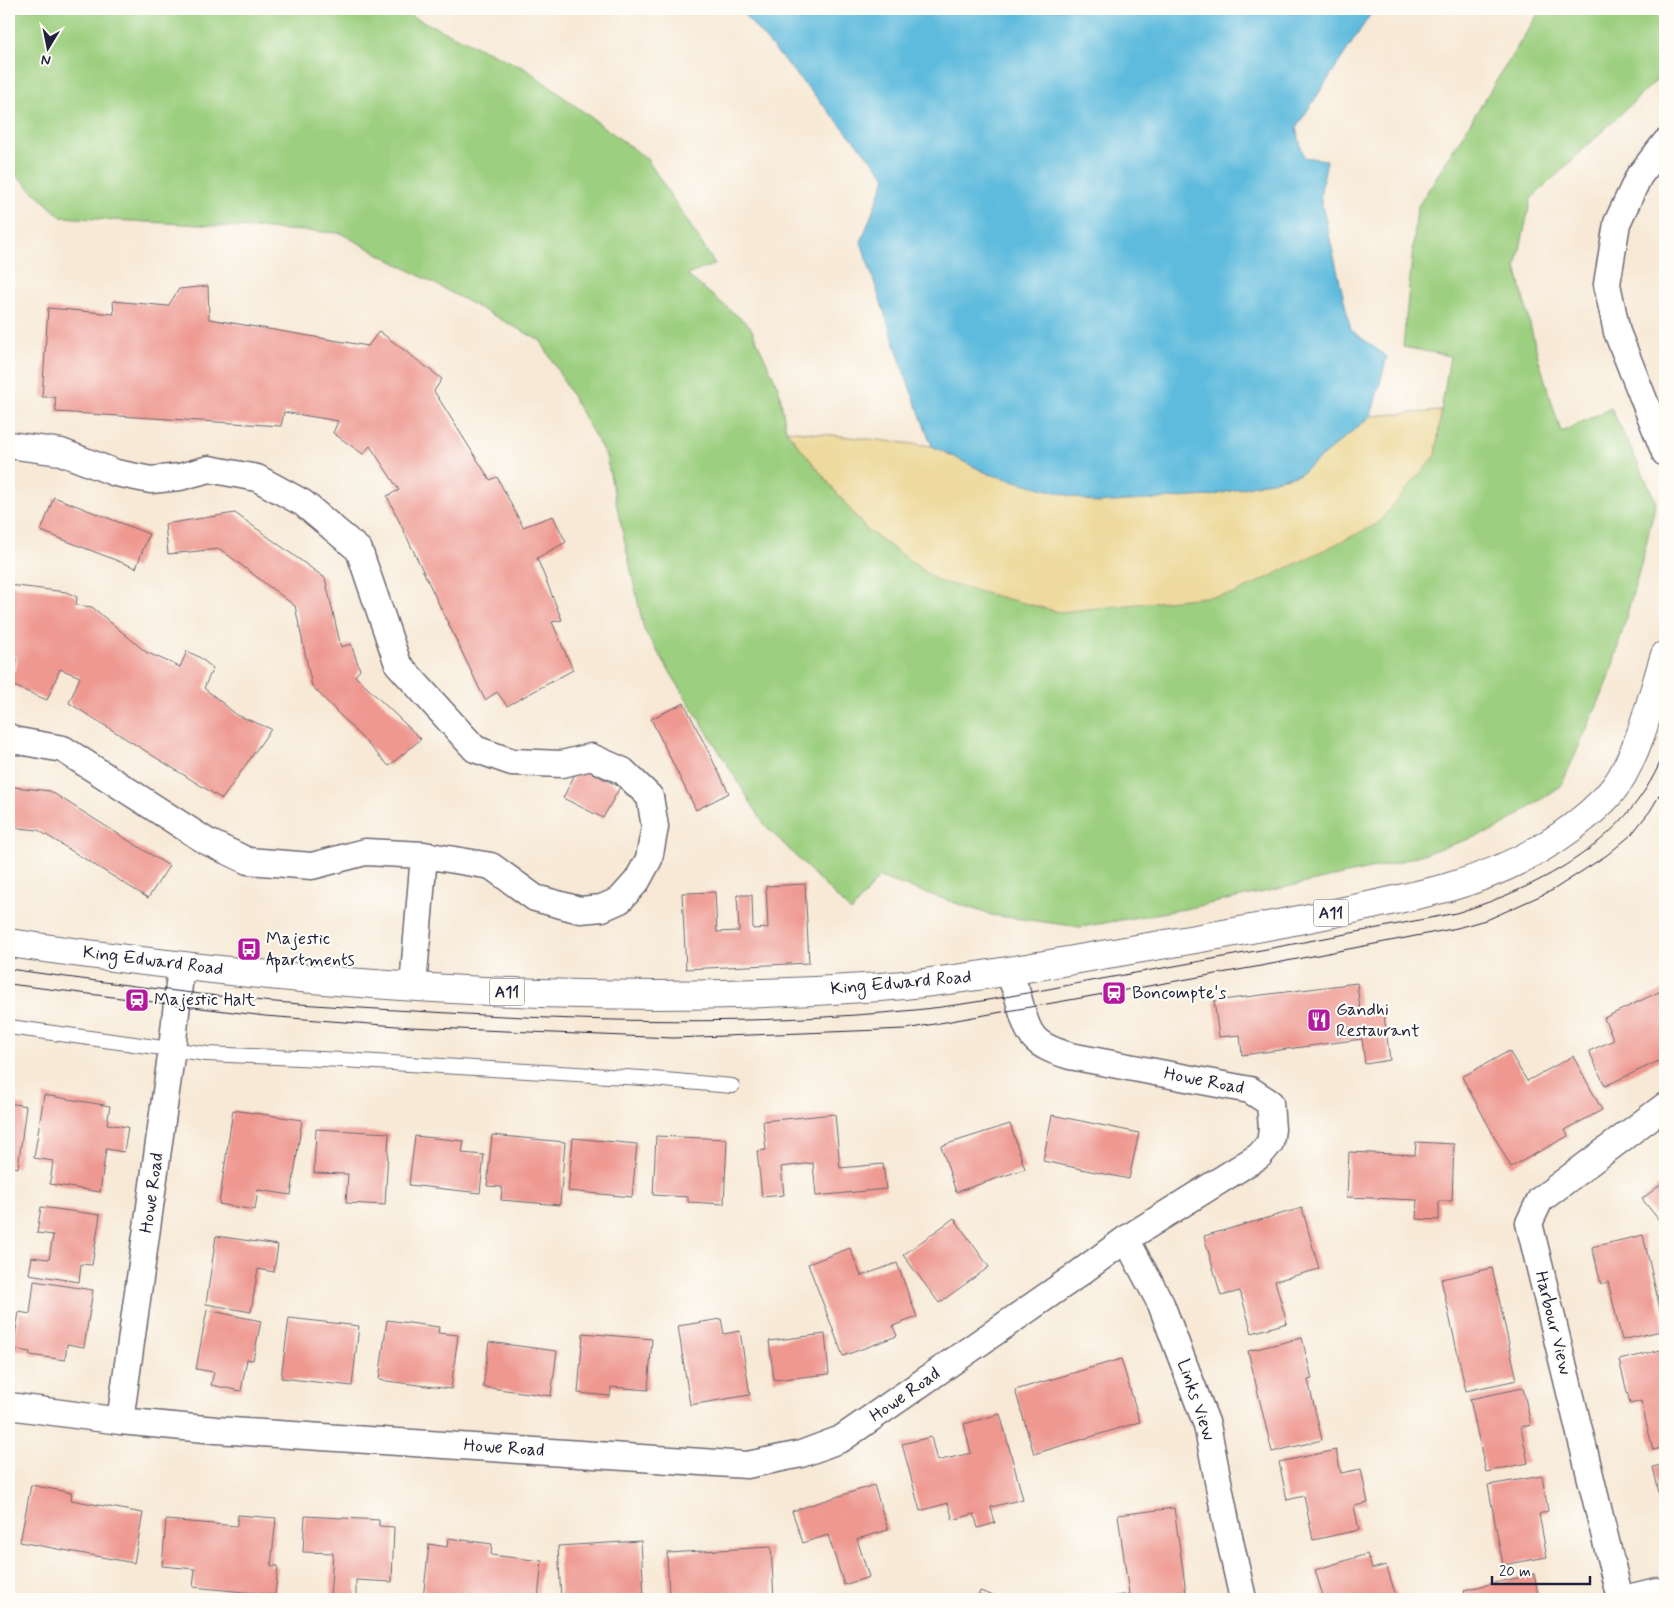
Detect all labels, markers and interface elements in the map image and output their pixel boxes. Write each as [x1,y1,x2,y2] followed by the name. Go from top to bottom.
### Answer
[22,22,72,72] north arrow
[40,50,52,69] text: N
[1314,900,1348,926] road number: A11
[266,927,354,973] place label: Majestic Apartments
[236,936,262,962] bus stop icon: Majestic Apartments
[81,940,225,983] street label: King Edward Road
[830,965,972,1002] street label: King Edward Road
[490,979,524,1006] road number: A11
[1101,980,1127,1006] station icon: Boncompte's
[1132,981,1226,1005] place label: Boncompte's
[124,987,150,1013] station icon: Majestic Halt
[154,988,256,1012] place label: Majestic Halt
[1336,998,1420,1043] place label: Gandhi Restaurant
[1306,1007,1332,1033] restaurant icon: Gandhi Restaurant
[1162,1061,1246,1101] street label: Howe Road
[134,1151,170,1235] street label: Howe Road
[1529,1269,1577,1377] street label: Harbour View
[1171,1356,1221,1444] street label: Links View
[865,1362,945,1428] street label: Howe Road
[463,1433,545,1463] street label: Howe Road
[1492,1553,1589,1585] scale bar
[1499,1562,1531,1582] text: 20 m

